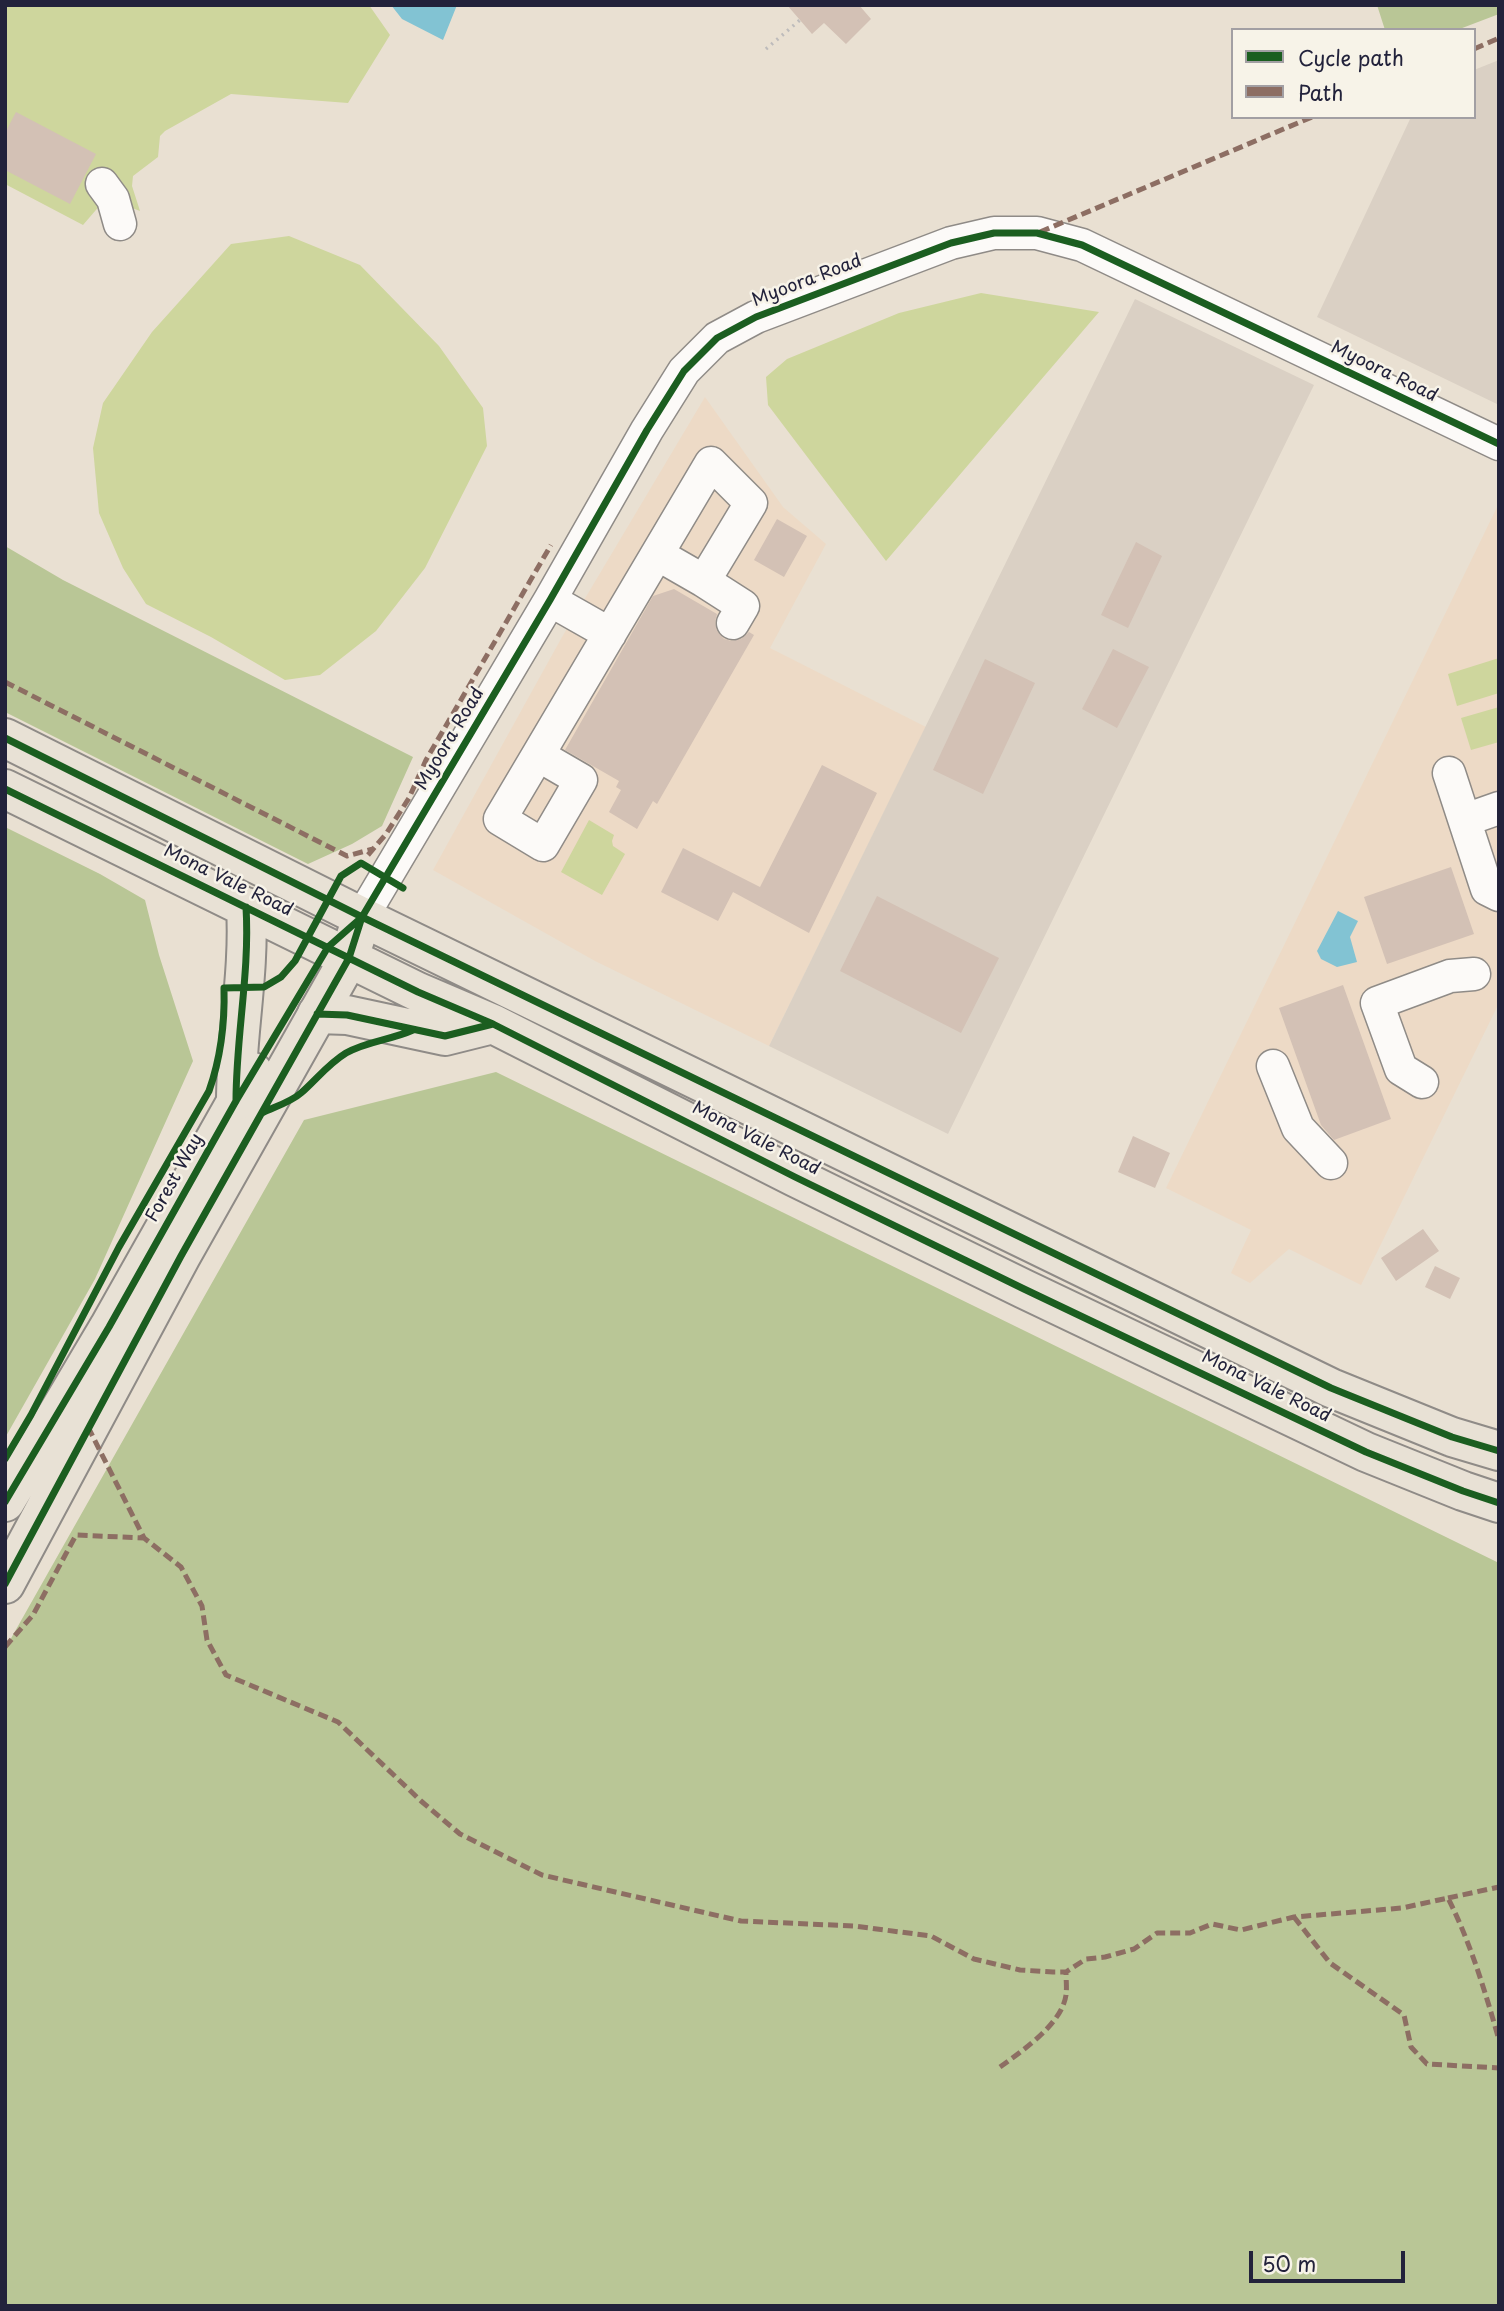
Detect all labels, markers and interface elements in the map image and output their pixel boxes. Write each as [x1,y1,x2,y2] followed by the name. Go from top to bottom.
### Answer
[1231,28,1476,119] legend
[1298,41,1404,73] text: Cycle path
[1298,76,1343,108] text: Path
[749,250,865,312] street label: Myoora Road
[1327,337,1441,407] street label: Myoora Road
[411,684,489,794] street label: Myoora Road
[160,840,296,922] street label: Mona Vale Road
[688,1097,824,1181] street label: Mona Vale Road
[142,1130,208,1226] street label: Forest Way
[1198,1346,1334,1428] street label: Mona Vale Road
[1252,2238,1408,2282] scale bar
[1262,2247,1316,2279] text: 50 m

